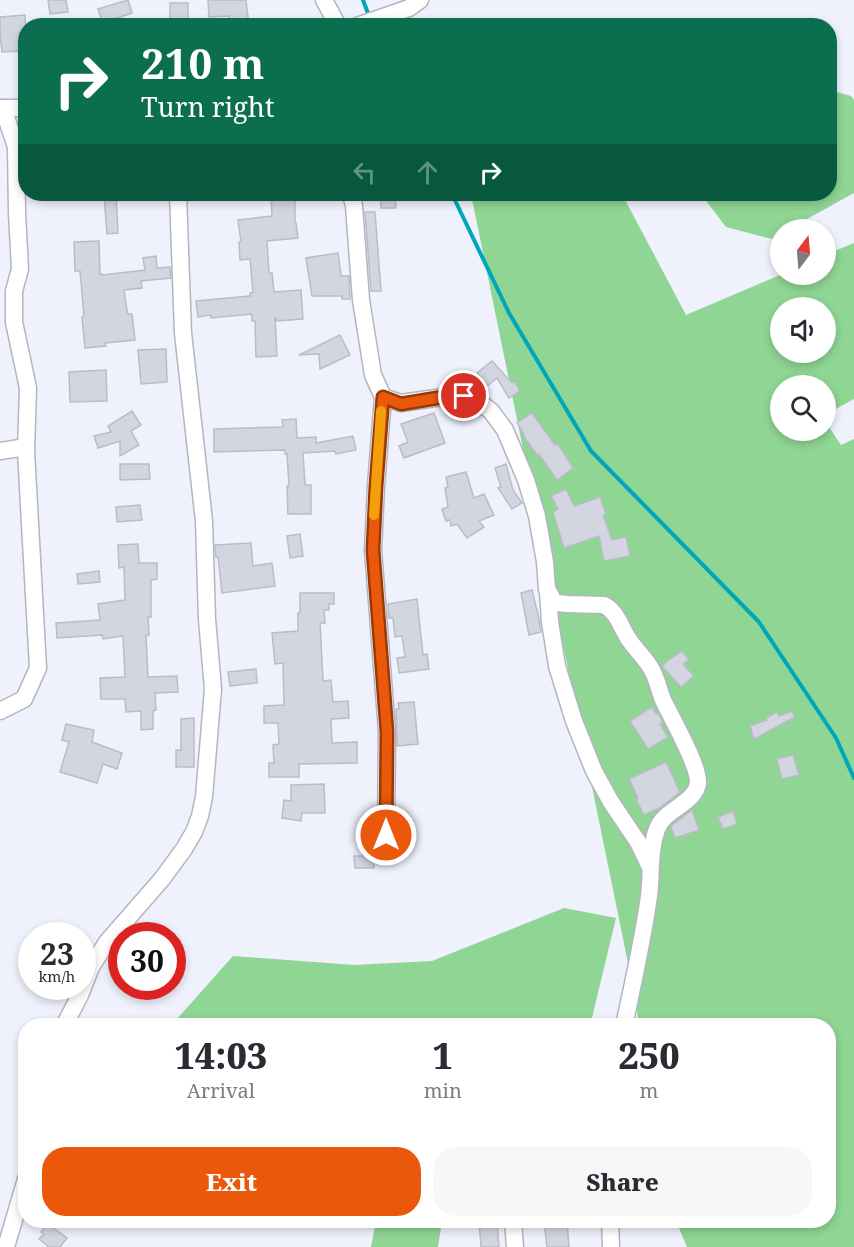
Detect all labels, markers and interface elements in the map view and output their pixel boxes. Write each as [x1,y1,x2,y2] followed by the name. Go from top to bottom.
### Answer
[141,34,265,91] text: 210 m
[42,42,120,120] icon: right
[141,88,274,125] text: Turn right
[348,156,381,189] icon: left
[411,156,444,189] icon: ahead
[474,156,507,189] icon: right
[770,219,836,285] north arrow
[770,219,836,441] map controls
[770,297,836,363] button: sound
[438,370,489,421] pin
[770,375,836,441] button: search
[447,379,480,412] icon: arrive
[354,803,418,867] position arrow
[108,922,186,1000] speed limit sign: 30
[40,933,74,974] text: 23
[39,966,75,986] text: km/h
[174,1031,267,1080] text: 14:03
[433,1031,453,1080] text: 1
[618,1031,680,1080] text: 250
[187,1077,255,1104] text: Arrival
[424,1077,462,1104] text: min
[640,1077,658,1104] text: m
[42,1147,421,1216] button: Exit
[433,1147,812,1216] button: Share

